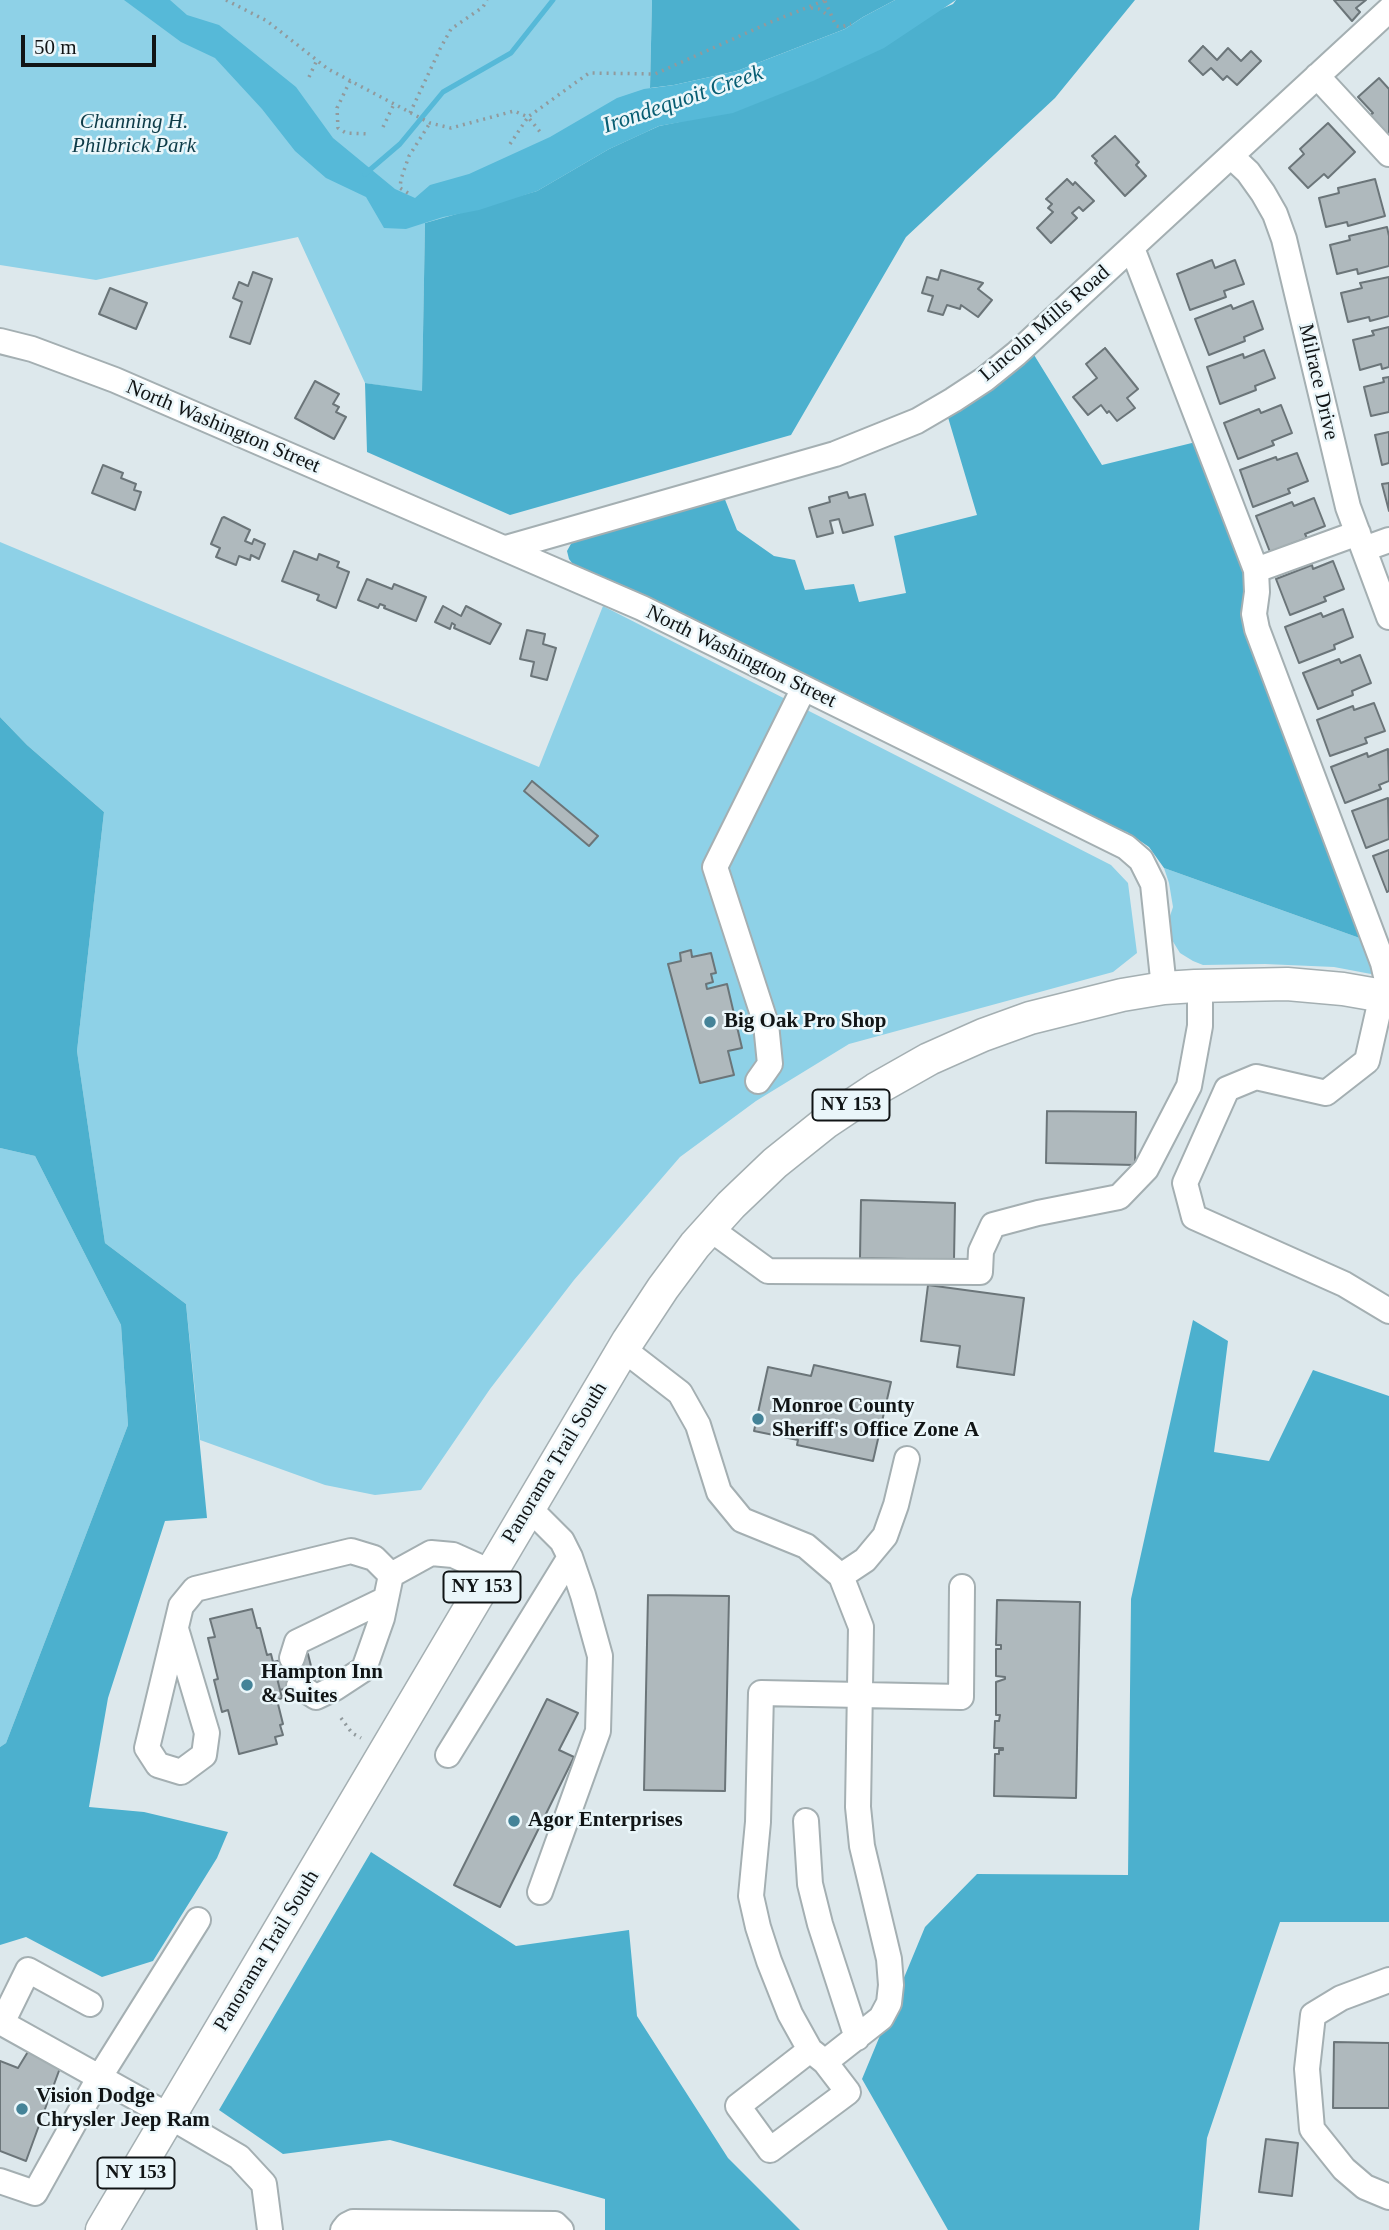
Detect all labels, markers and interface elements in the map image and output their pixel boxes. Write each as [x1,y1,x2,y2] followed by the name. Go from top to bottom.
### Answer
[24,21,159,65] scale bar
[34,35,77,59] text: 50 m
[599,60,767,140] water label: Irondequoit Creek
[72,109,196,159] park label: Channing H. Philbrick Park
[975,261,1115,387] street label: Lincoln Mills Road
[1292,322,1344,442] street label: Milrace Drive
[122,375,324,479] street label: North Washington Street
[642,600,840,714] street label: North Washington Street
[724,1009,886,1035] place label: Big Oak Pro Shop
[702,1014,718,1030] marker: Big Oak Pro Shop
[812,1090,890,1120] road number: NY 153
[497,1378,613,1548] street label: Panorama Trail South
[772,1394,979,1444] place label: Monroe County Sheriff's Office Zone A
[750,1411,766,1427] marker: Monroe County Sheriff's Office Zone A
[444,1572,520,1602] road number: NY 153
[261,1660,383,1710] place label: Hampton Inn & Suites
[239,1677,255,1693] marker: Hampton Inn & Suites
[528,1808,683,1834] place label: Agor Enterprises
[506,1813,522,1829] marker: Agor Enterprises
[209,1866,325,2036] street label: Panorama Trail South
[36,2084,210,2134] place label: Vision Dodge Chrysler Jeep Ram
[14,2101,30,2117] marker: Vision Dodge Chrysler Jeep Ram
[97,2158,174,2188] road number: NY 153

